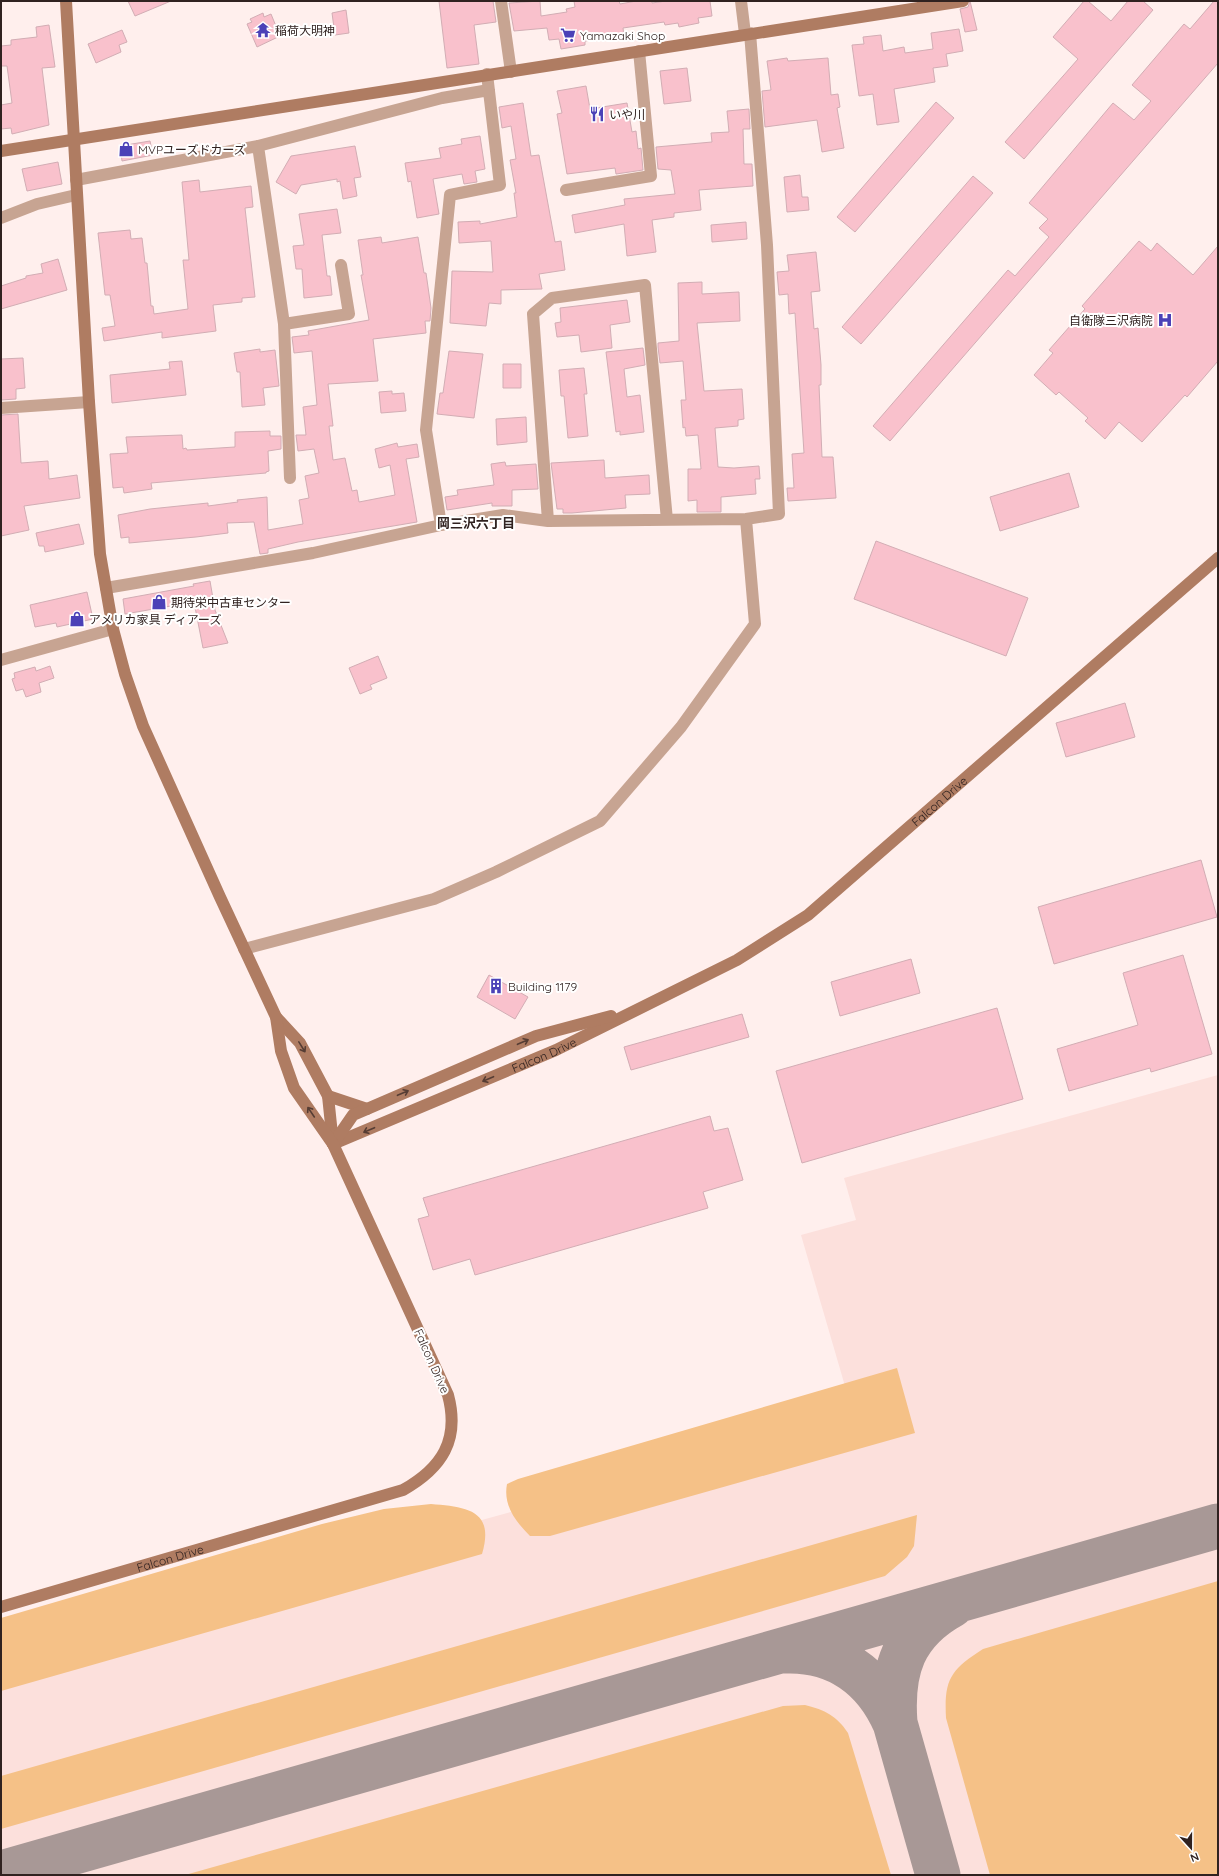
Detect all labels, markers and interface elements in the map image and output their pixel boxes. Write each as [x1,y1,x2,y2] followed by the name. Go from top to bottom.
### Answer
[254,21,272,39] temple icon: 稲荷大明神
[275,23,335,38] place label: 稲荷大明神
[559,26,577,44] supermarket icon: Yamazaki Shop
[580,28,665,43] place label: Yamazaki Shop
[588,105,606,123] restaurant icon: いや川
[609,107,645,122] place label: いや川
[117,140,135,158] shop icon: MVPユーズドカーズ
[138,142,246,157] place label: MVPユーズドカーズ
[1156,311,1174,329] hospital icon: 自衛隊三沢病院
[1069,313,1153,328] place label: 自衛隊三沢病院
[437,515,515,531] district label: 岡三沢六丁目
[150,593,168,611] shop icon: 期待栄中古車センター
[171,595,291,610] place label: 期待栄中古車センター
[68,610,86,628] shop icon: アメリカ家具 ディアーズ
[89,612,222,627] place label: アメリカ家具 ディアーズ
[908,772,970,829] street label: Falcon Drive
[487,977,505,995] building icon: Building 1179
[508,979,577,994] place label: Building 1179
[509,1034,579,1075] street label: Falcon Drive
[516,1038,528,1045] one-way arrow
[298,1041,306,1052] one-way arrow
[482,1076,494,1083] one-way arrow
[397,1089,409,1096] one-way arrow
[307,1107,315,1118] one-way arrow
[363,1127,375,1135] one-way arrow
[411,1326,453,1396] street label: Falcon Drive
[135,1541,205,1575] street label: Falcon Drive
[1171,1828,1211,1868] north arrow
[1188,1849,1201,1865] text: N

